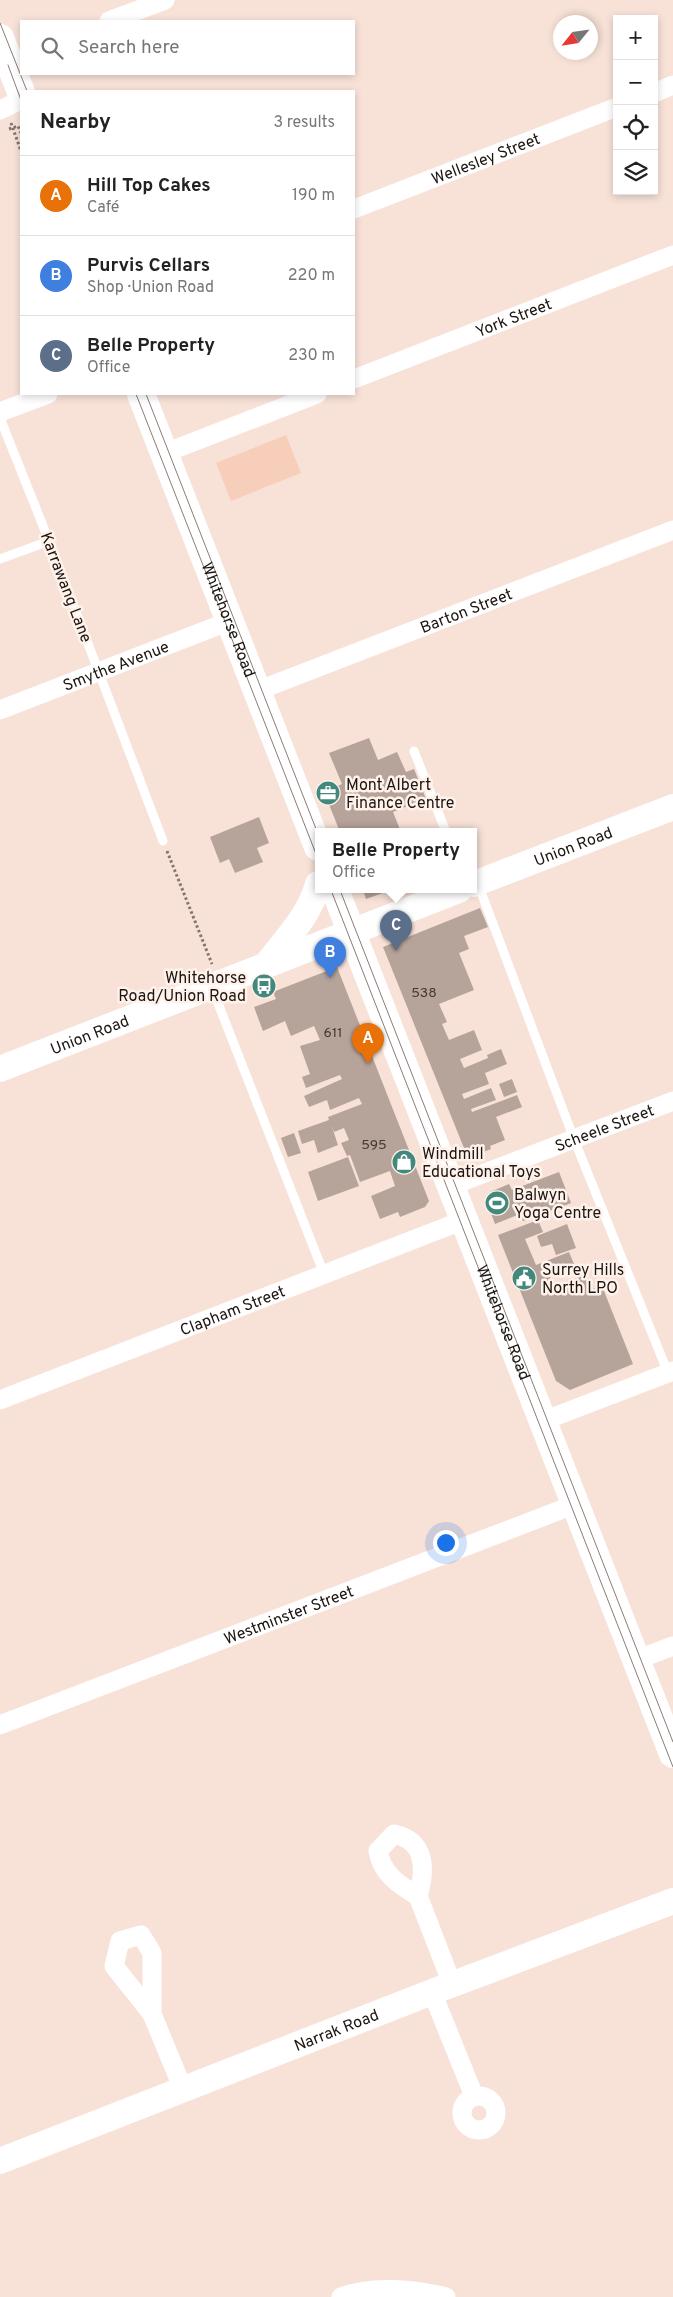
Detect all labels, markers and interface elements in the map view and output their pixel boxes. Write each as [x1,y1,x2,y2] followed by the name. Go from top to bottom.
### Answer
[553,15,598,60] north arrow
[613,15,658,195] map controls
[613,15,658,60] button: +
[20,20,355,75] search box
[38,34,66,62] icon: search
[78,36,180,60] text: Search here
[613,60,658,105] button: −
[613,105,658,150] button: locate
[40,109,111,136] text: Nearby
[273,113,335,133] text: 3 results
[429,130,543,190] street label: Wellesley Street
[613,150,658,195] button: layers
[87,174,211,198] text: Hill Top Cakes
[50,186,62,206] text: A
[292,186,335,206] text: 190 m
[87,198,119,218] text: Café
[87,254,210,278] text: Purvis Cellars
[50,266,62,286] text: B
[288,266,335,286] text: 220 m
[87,278,214,298] text: Shop · Union Road
[473,295,555,343] street label: York Street
[87,334,215,358] text: Belle Property
[51,346,61,366] text: C
[288,346,335,366] text: 230 m
[87,358,130,378] text: Office
[35,530,95,646] street label: Karrawang Lane
[196,560,259,681] street label: Whitehorse Road
[418,585,516,639] street label: Barton Street
[61,638,172,697] street label: Smythe Avenue
[346,776,454,814] place label: Mont Albert Finance Centre
[315,780,341,806] office icon: Mont Albert Finance Centre
[531,823,616,872] street label: Union Road
[315,828,477,893] popup
[332,839,460,863] text: Belle Property
[332,863,375,883] text: Office
[380,910,412,951] pin: C
[314,937,346,978] pin: B
[118,969,246,1007] place label: Whitehorse Road/Union Road
[251,973,277,999] bus stop icon: Whitehorse Road/Union Road
[411,985,437,1002] house number: 538
[48,1012,132,1060] street label: Union Road
[352,1023,384,1064] pin: A
[324,1025,342,1042] house number: 611
[552,1101,657,1157] street label: Scheele Street
[361,1137,387,1154] house number: 595
[422,1145,541,1183] place label: Windmill Educational Toys
[391,1149,417,1175] shop icon: Windmill Educational Toys
[514,1186,601,1224] place label: Balwyn Yoga Centre
[484,1190,510,1216] sports icon: Balwyn Yoga Centre
[542,1261,624,1299] place label: Surrey Hills North LPO
[471,1262,534,1383] street label: Whitehorse Road
[511,1265,537,1291] public building icon: Surrey Hills North LPO
[177,1282,288,1341] street label: Clapham Street
[433,1530,459,1556] your location
[222,1582,357,1650] street label: Westminster Street
[292,2006,382,2057] street label: Narrak Road

